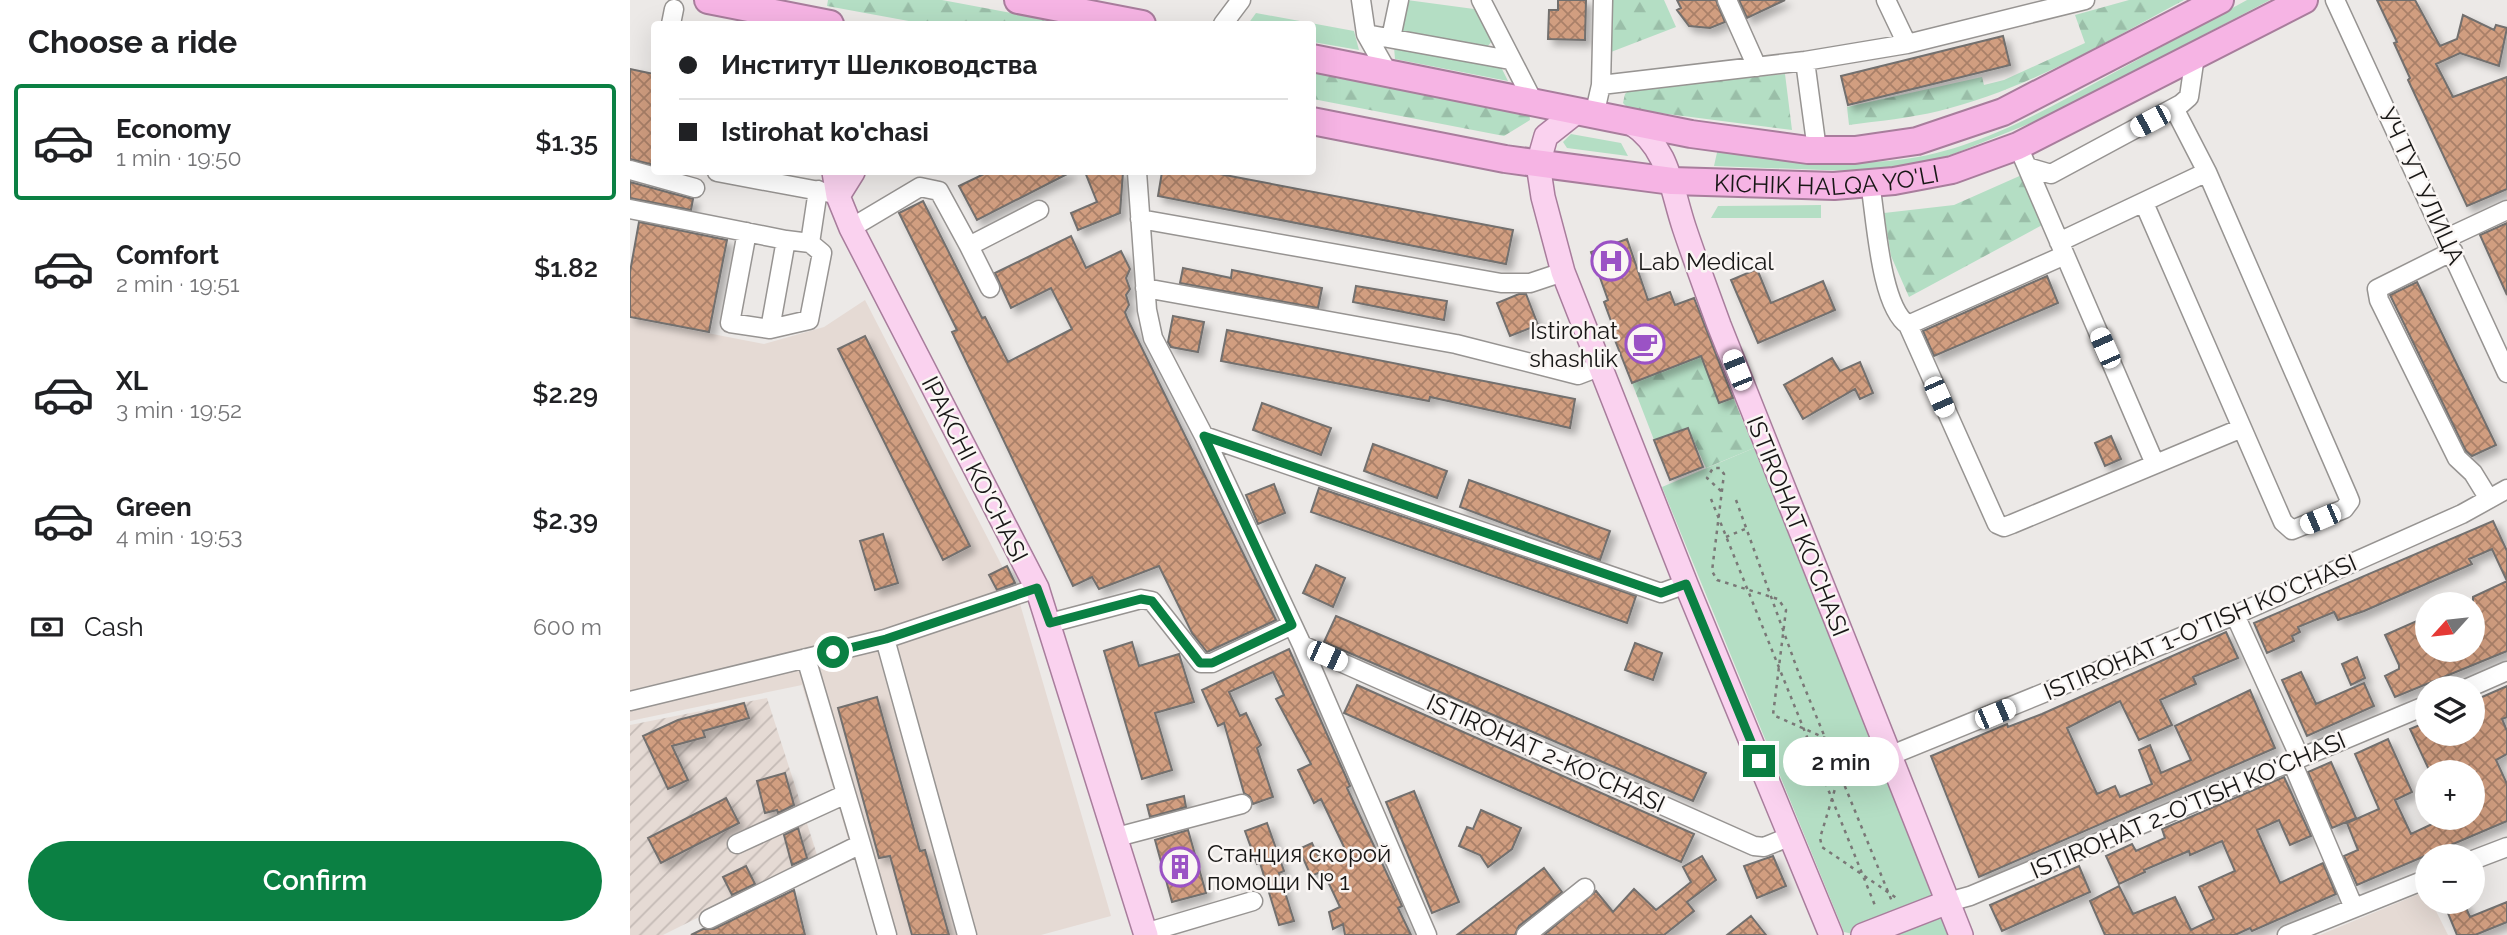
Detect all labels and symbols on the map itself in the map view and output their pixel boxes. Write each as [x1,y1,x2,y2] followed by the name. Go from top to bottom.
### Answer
[2127,102,2174,140] car
[2373,103,2471,269] street label: УЧ ТУТ УЛИЦА
[1714,158,1941,201] street label: KICHIK HALQA YO'LI
[1590,240,1632,282] hospital icon: Lab Medical
[1638,247,1774,276] place label: Lab Medical
[1529,316,1618,373] place label: Istirohat shashlik
[1624,323,1666,365] cafe icon: Istirohat shashlik
[2087,325,2124,371] car
[1720,347,1755,393] car
[916,371,1034,567] street label: IPAKCHI KO'CHASI
[1921,374,1958,420] car
[1741,412,1855,640] street label: ISTIROHAT KO'CHASI
[2297,501,2344,537] car
[2039,548,2361,706] street label: ISTIROHAT 1-O'TISH KO'CHASI
[2415,592,2485,662] north arrow
[817,636,849,668] route start
[1304,638,1351,674] car
[1422,687,1670,819] street label: ISTIROHAT 2-KO'CHASI
[1972,696,2019,732] car
[2026,725,2350,885] street label: ISTIROHAT 2-O'TISH KO'CHASI
[1784,736,1899,786] callout: 2 min
[1743,745,1775,777] route end
[1207,839,1391,896] place label: Станция скорой помощи № 1
[1159,846,1201,888] building icon: Станция скорой помощи № 1

